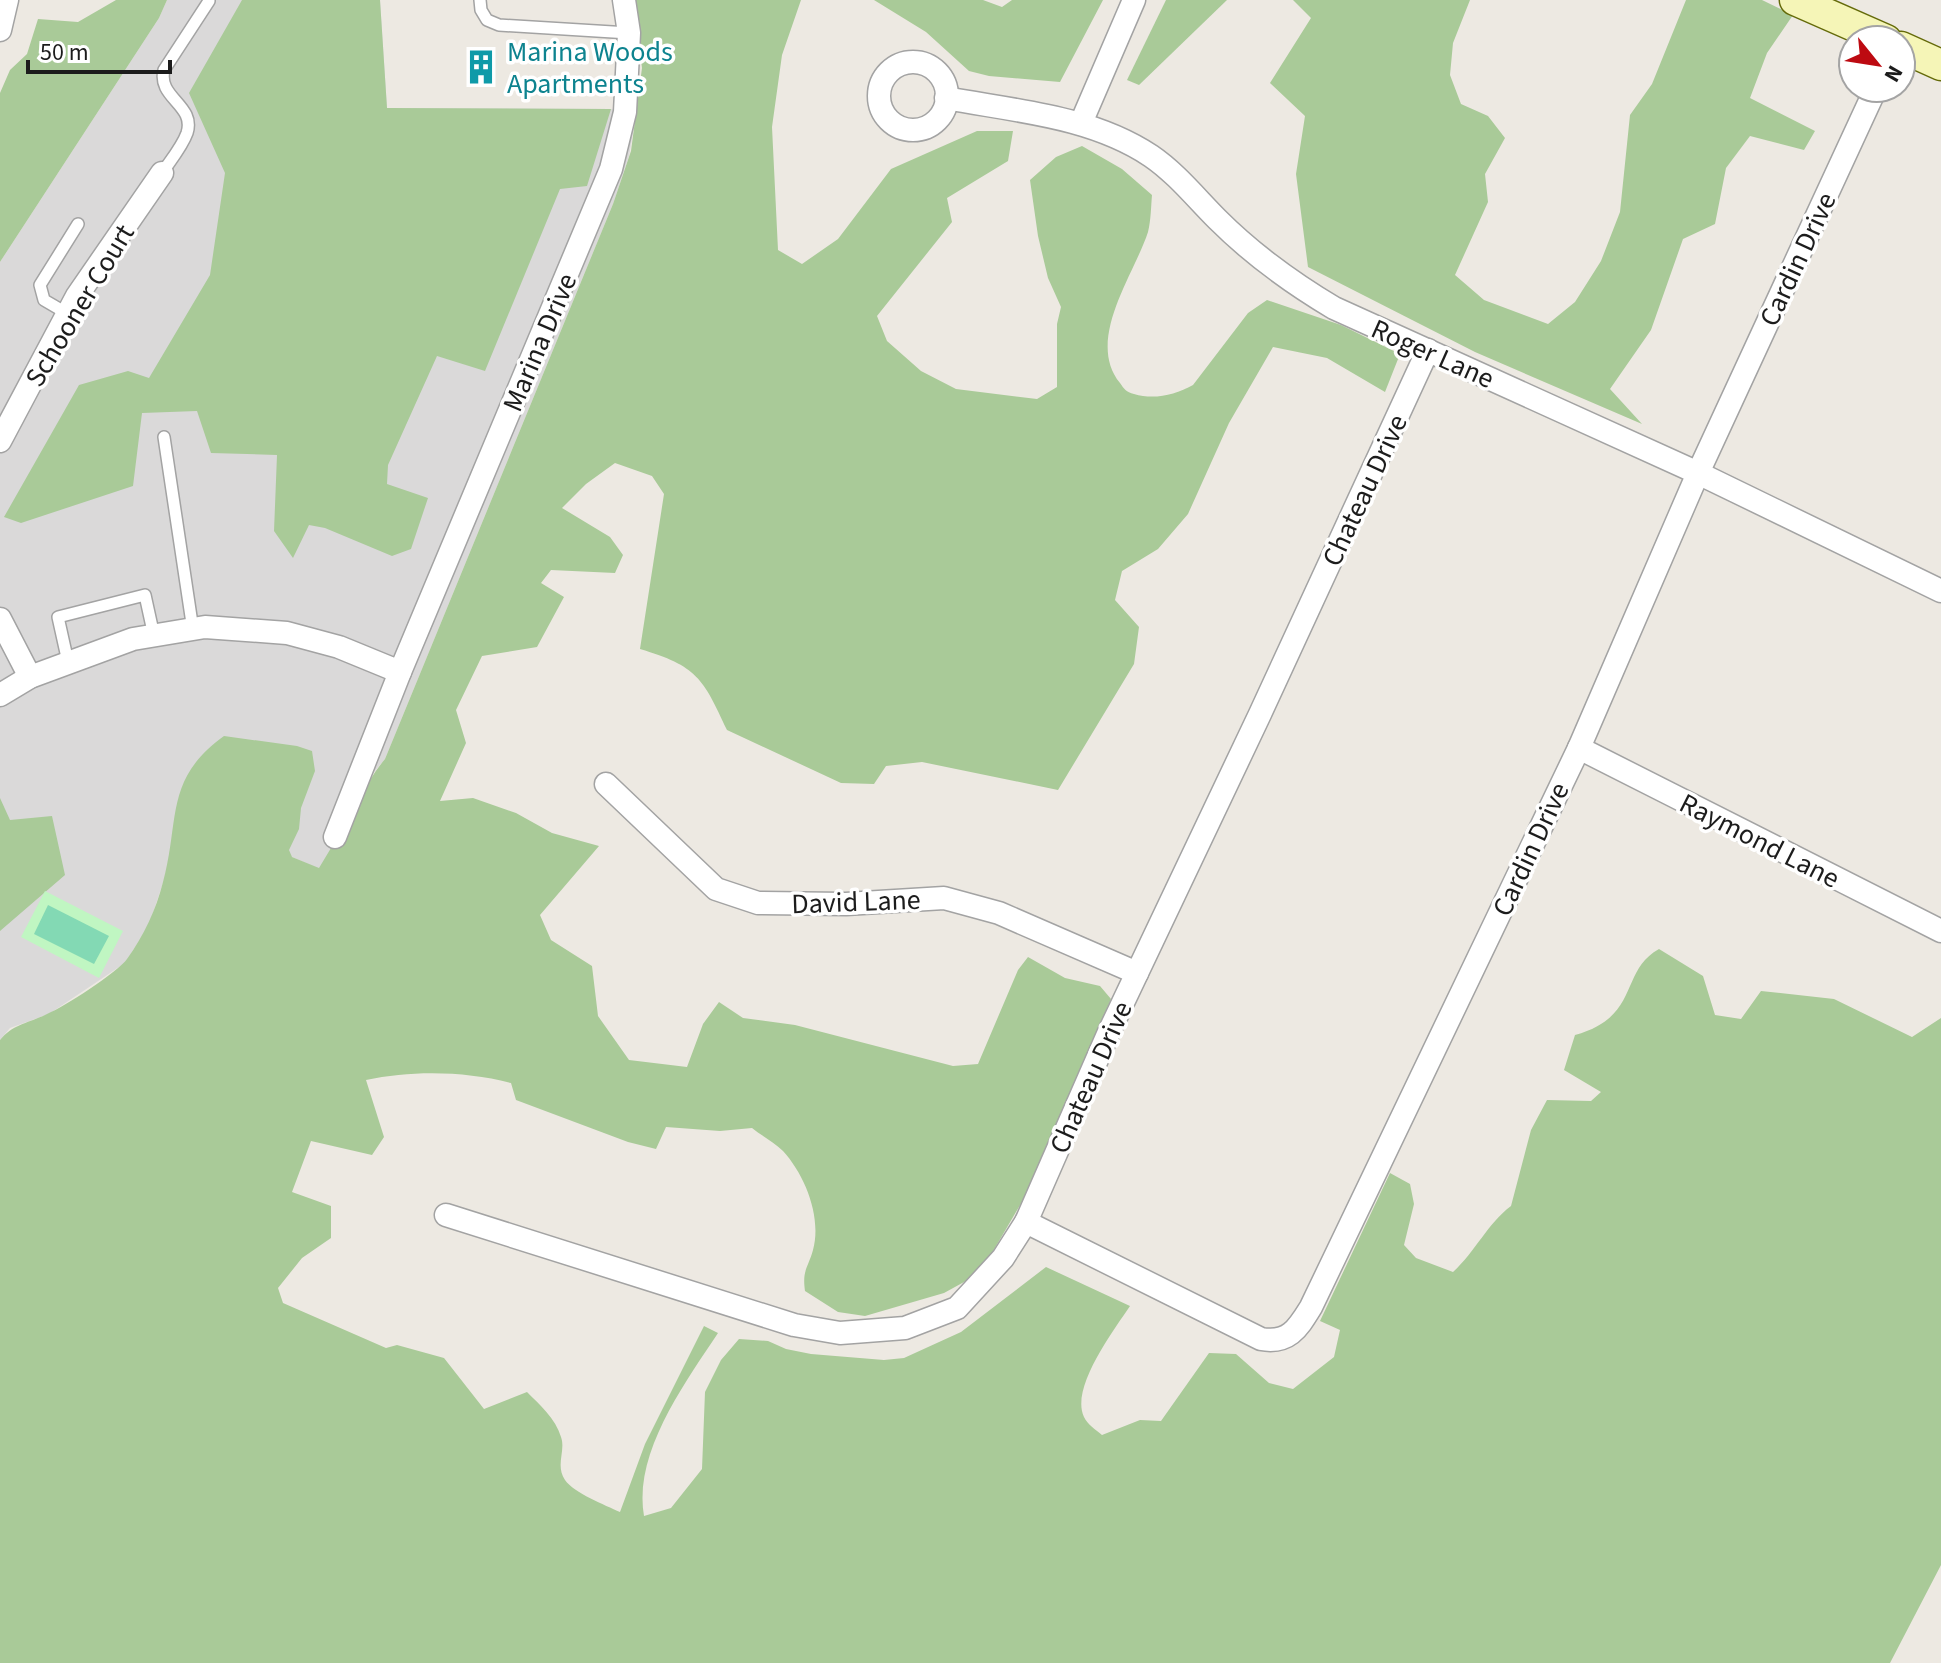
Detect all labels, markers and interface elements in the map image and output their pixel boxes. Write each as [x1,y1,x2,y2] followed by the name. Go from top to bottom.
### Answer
[28,24,170,74] scale bar
[1837,24,1917,104] north arrow
[507,32,673,104] place label: Marina Woods Apartments
[40,35,89,70] text: 50 m
[462,48,500,86] building icon: Marina Woods Apartments
[1876,59,1911,88] text: N
[1749,186,1846,333] street label: Cardin Drive
[15,216,145,394] street label: Schooner Court
[493,267,587,418] street label: Marina Drive
[1365,309,1500,399] street label: Roger Lane
[1312,408,1418,573] street label: Chateau Drive
[1482,776,1579,923] street label: Cardin Drive
[1673,783,1846,898] street label: Raymond Lane
[791,880,921,924] street label: David Lane
[1039,995,1142,1160] street label: Chateau Drive

